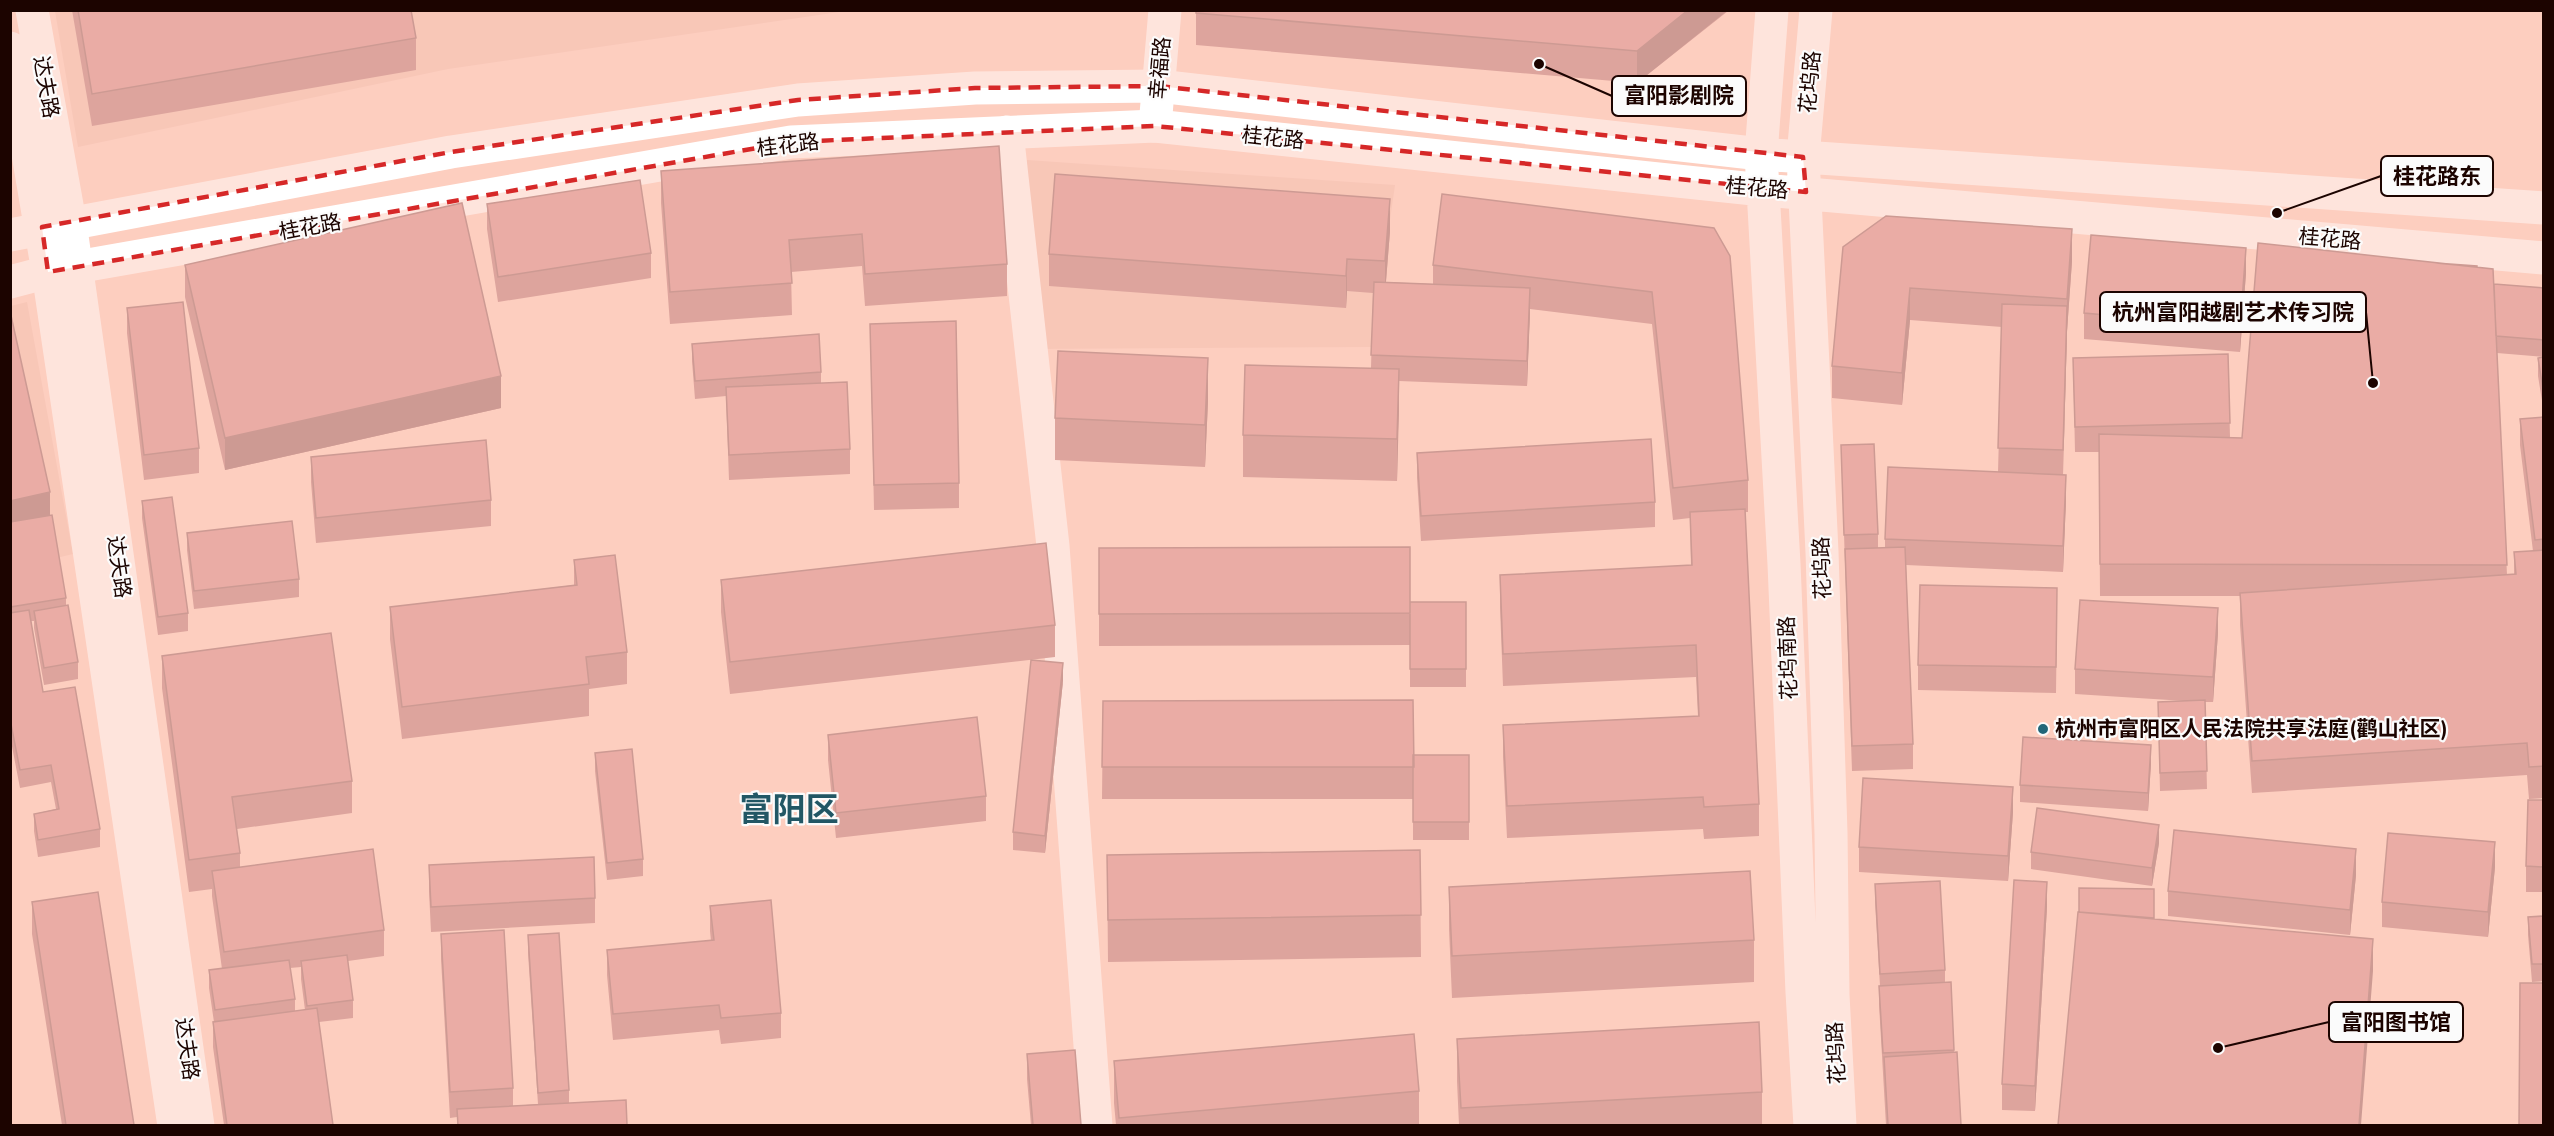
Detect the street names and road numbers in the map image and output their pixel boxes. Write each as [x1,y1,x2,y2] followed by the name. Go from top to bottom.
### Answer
[1143,35,1177,101] street label: 幸福路
[1793,49,1827,115] street label: 花坞路
[27,54,65,120] street label: 达夫路
[1240,121,1306,155] street label: 桂花路
[755,127,821,163] street label: 桂花路
[1724,171,1790,205] street label: 桂花路
[277,208,343,246] street label: 桂花路
[2297,222,2363,256] street label: 桂花路
[101,534,137,600] street label: 达夫路
[1807,536,1837,600] street label: 花坞路
[1773,616,1803,700] street label: 花坞南路
[169,1016,205,1082] street label: 达夫路
[1820,1021,1852,1085] street label: 花坞路

